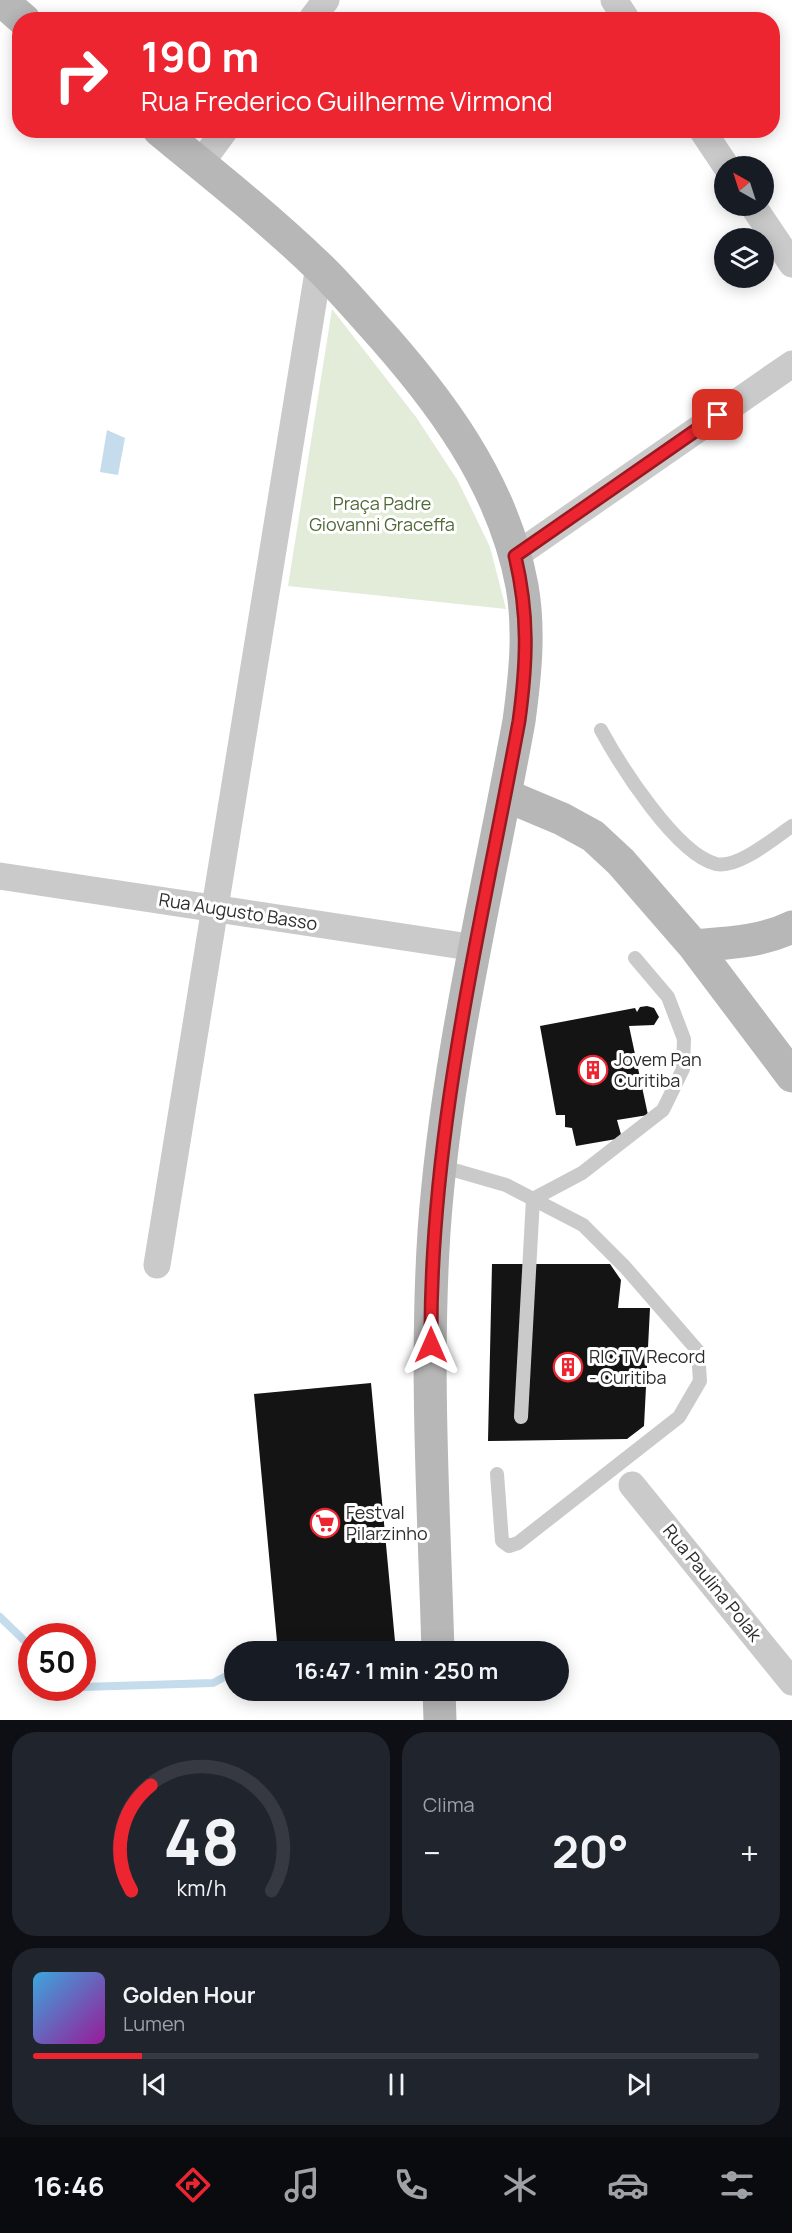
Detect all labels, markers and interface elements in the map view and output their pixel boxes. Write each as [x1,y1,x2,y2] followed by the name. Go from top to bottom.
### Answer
[141,27,259,85] text: 190 m
[42,36,120,114] icon: right
[141,82,553,119] text: Rua Frederico Guilherme Virmond
[714,156,774,216] north arrow
[714,156,774,288] map controls
[714,228,774,288] button: layers
[692,389,743,440] pin
[701,398,734,431] icon: arrive
[309,491,455,536] park label: Praça Padre Giovanni Graceffa
[157,887,319,935] street label: Rua Augusto Basso
[614,1047,702,1092] place label: Jovem Pan Curitiba
[577,1054,609,1086] building icon: Jovem Pan Curitiba
[399,1313,463,1377] position arrow
[589,1344,705,1389] place label: RIC TV Record - Curitiba
[552,1351,584,1383] building icon: RIC TV Record - Curitiba
[346,1500,428,1545] place label: Festval Pilarzinho
[309,1507,341,1539] supermarket icon: Festval Pilarzinho
[658,1519,768,1647] street label: Rua Paulina Polak
[18,1623,96,1701] speed limit sign: 50
[295,1656,498,1686] text: 16:47 · 1 min · 250 m
[423,1791,475,1818] text: Clima
[163,1798,239,1884] text: 48
[552,1820,629,1882] text: 20°
[423,1830,441,1875] text: −
[740,1830,759,1875] text: +
[176,1873,226,1902] text: km/h
[123,1980,256,2010] text: Golden Hour
[123,2010,185,2037] text: Lumen
[138,2068,171,2101] icon: previous
[380,2068,413,2101] icon: pause
[622,2068,655,2101] icon: next
[172,2164,214,2206] icon: directions
[281,2164,323,2206] icon: music
[390,2164,432,2206] icon: phone
[499,2164,541,2206] icon: climate
[607,2164,649,2206] icon: car
[716,2164,758,2206] icon: filters
[33,2167,105,2204] text: 16:46

